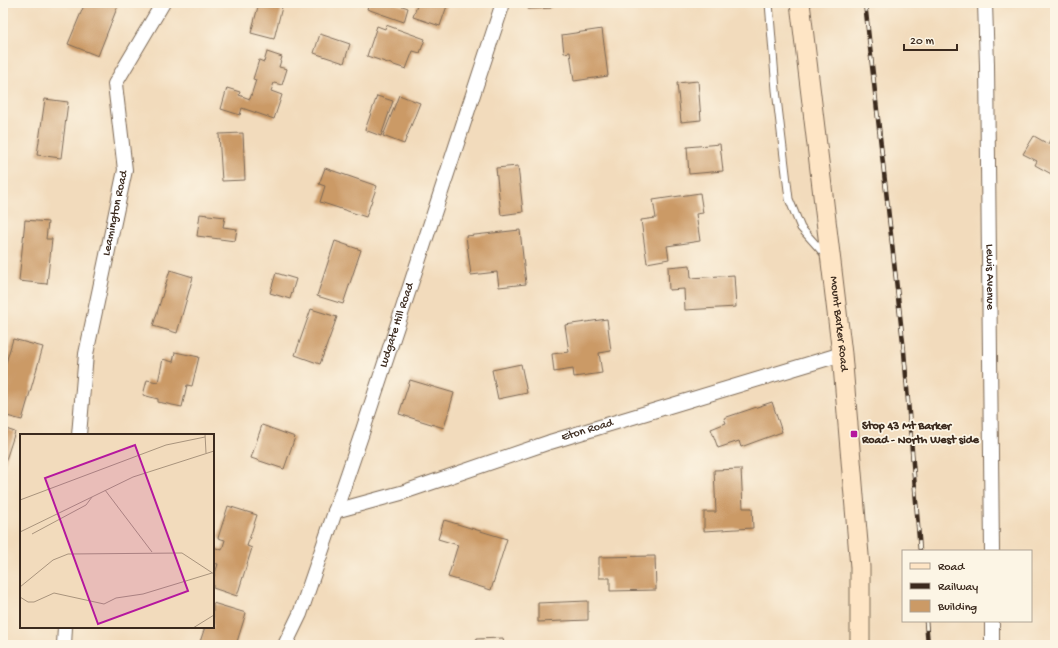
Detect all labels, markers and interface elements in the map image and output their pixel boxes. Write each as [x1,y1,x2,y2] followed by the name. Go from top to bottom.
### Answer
[904,26,957,52] scale bar
[910,35,935,49] text: 20 m
[100,169,132,257] street label: Leamington Road
[982,244,997,311] street label: Lewis Avenue
[826,275,851,373] street label: Mount Barker Road
[377,280,418,370] street label: Ludgate Hill Road
[560,416,616,445] street label: Eton Road
[861,420,980,448] place label: Stop 43 Mt Barker Road - North West side
[849,429,859,439] marker: Stop 43 Mt Barker Road - North West side
[20,434,214,628] inset map
[902,550,1032,622] legend
[938,561,965,575] text: Road
[938,581,978,595] text: Railway
[937,601,977,615] text: Building

